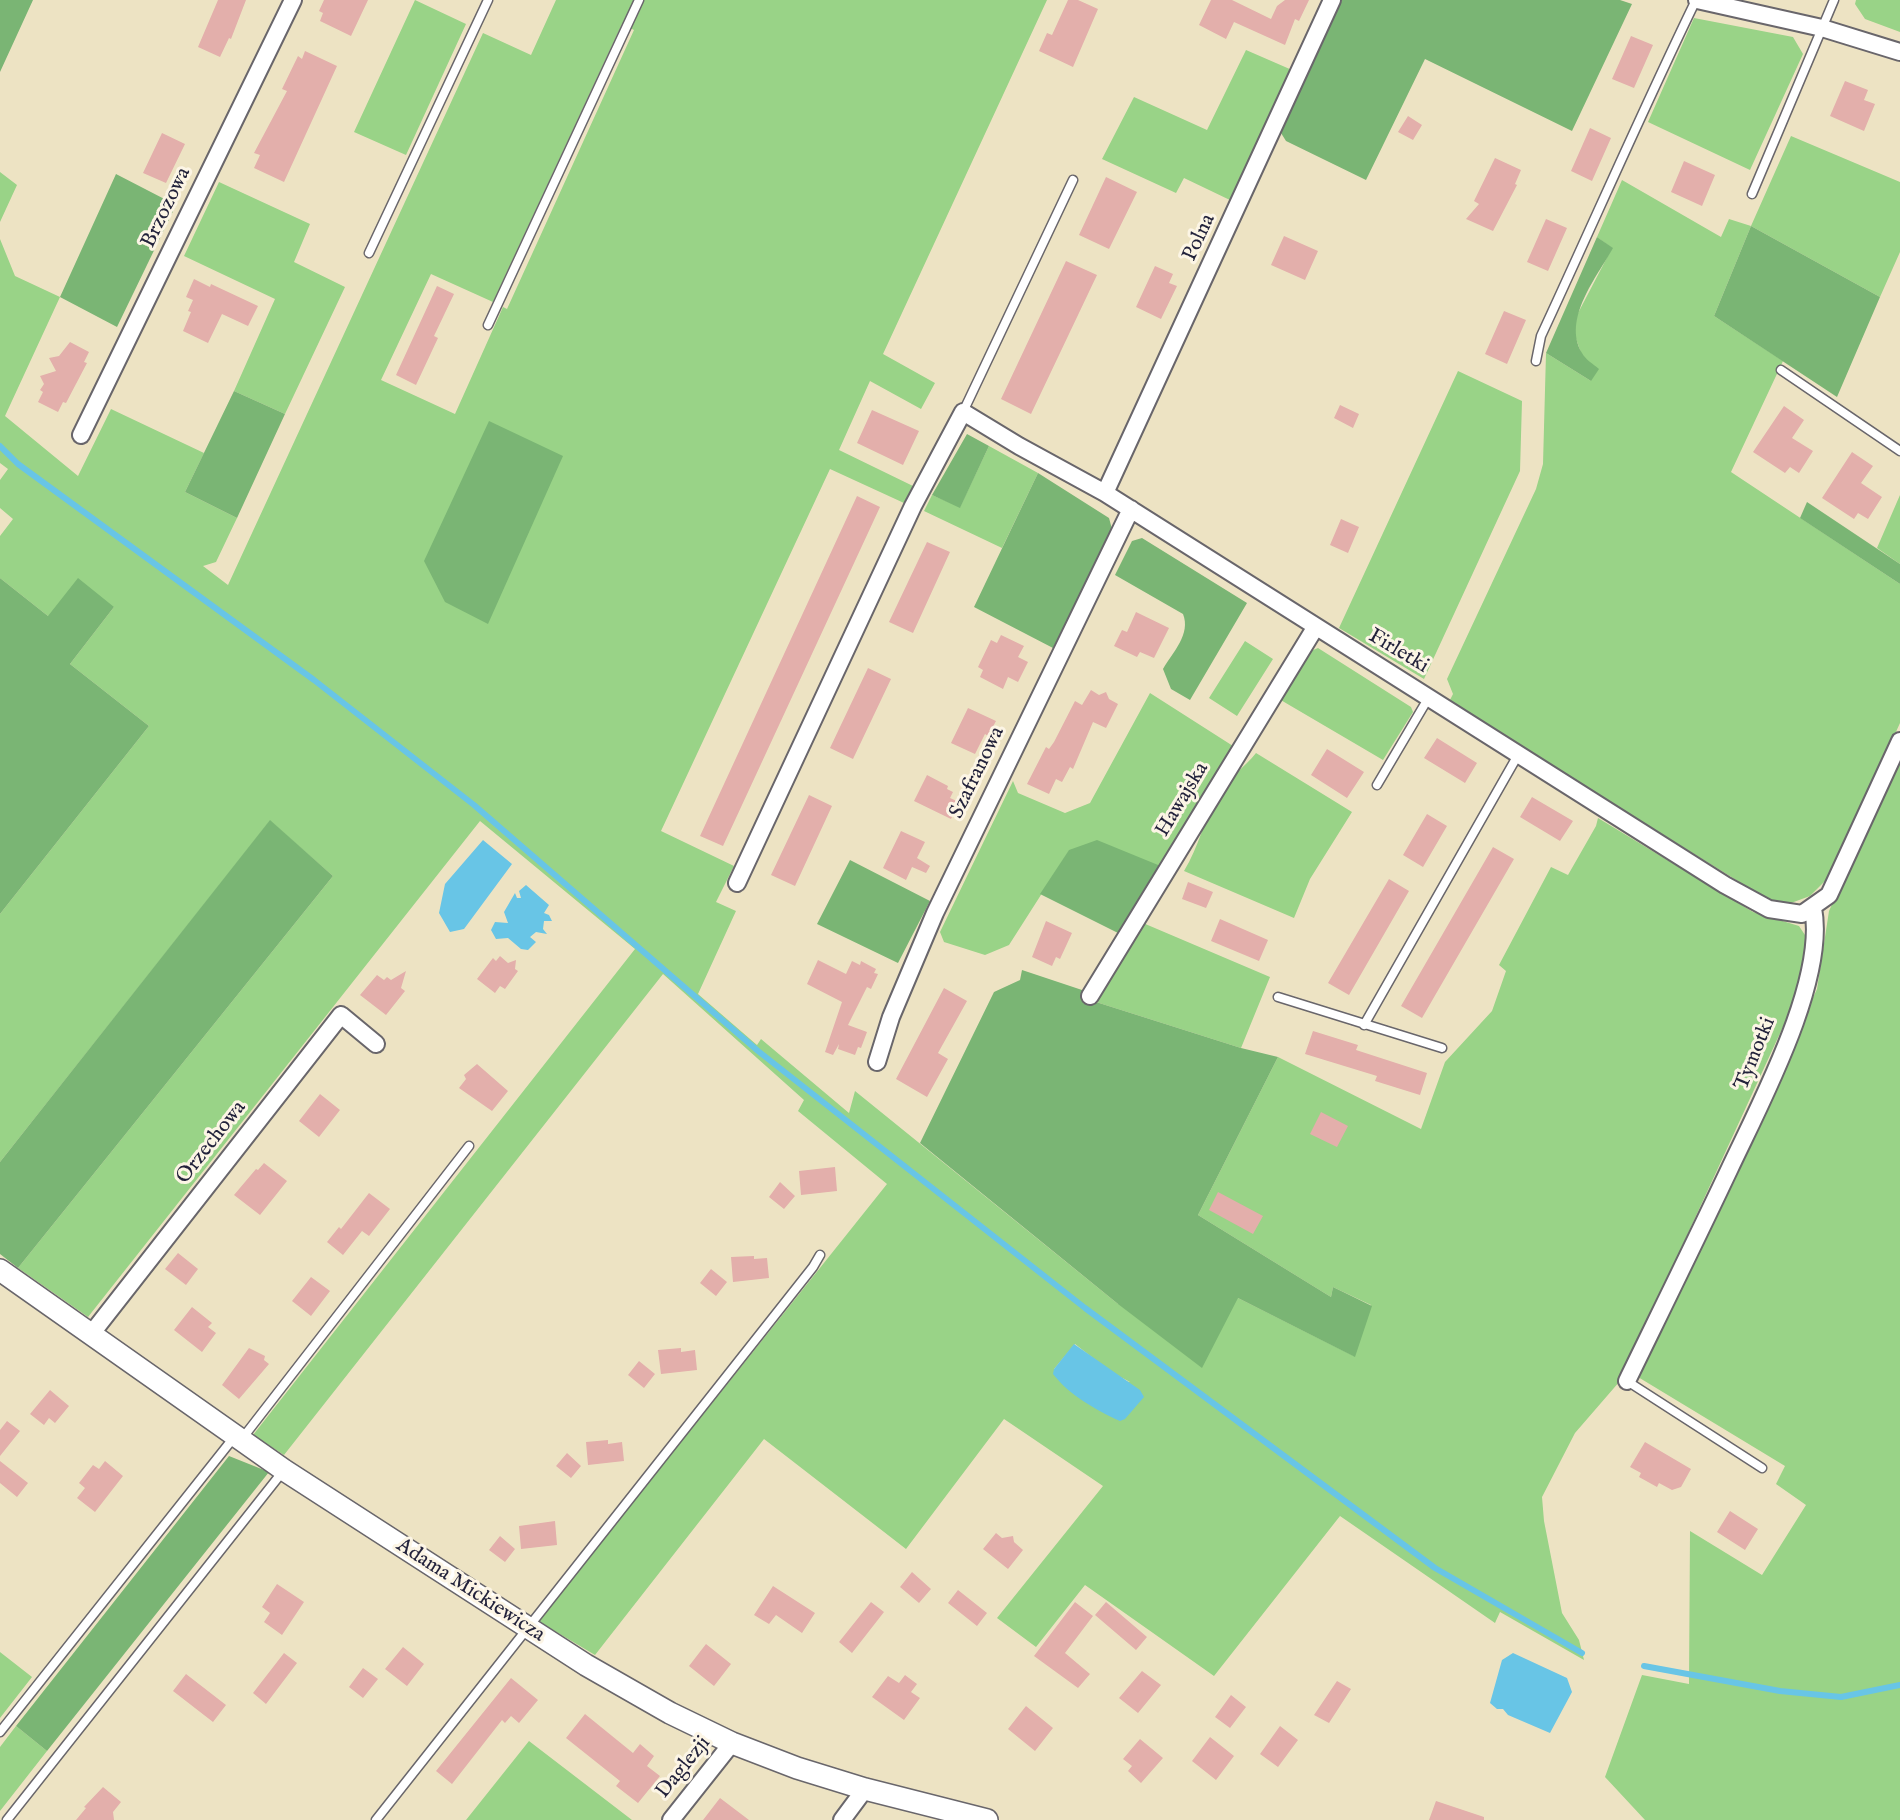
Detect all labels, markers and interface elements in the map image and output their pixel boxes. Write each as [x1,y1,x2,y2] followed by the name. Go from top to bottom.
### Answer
[137,164,197,252] street label: Brzozowa
[1178,210,1222,266] street label: Polna
[1363,624,1433,680] street label: Firletki
[945,723,1011,823] street label: Szafranowa
[1151,758,1215,842] street label: Hawajska
[1730,1014,1782,1094] street label: Tymotki
[172,1096,252,1190] street label: Orzechowa
[391,1534,549,1648] street label: Adama Mickiewicza
[651,1732,717,1804] street label: Daglezji

